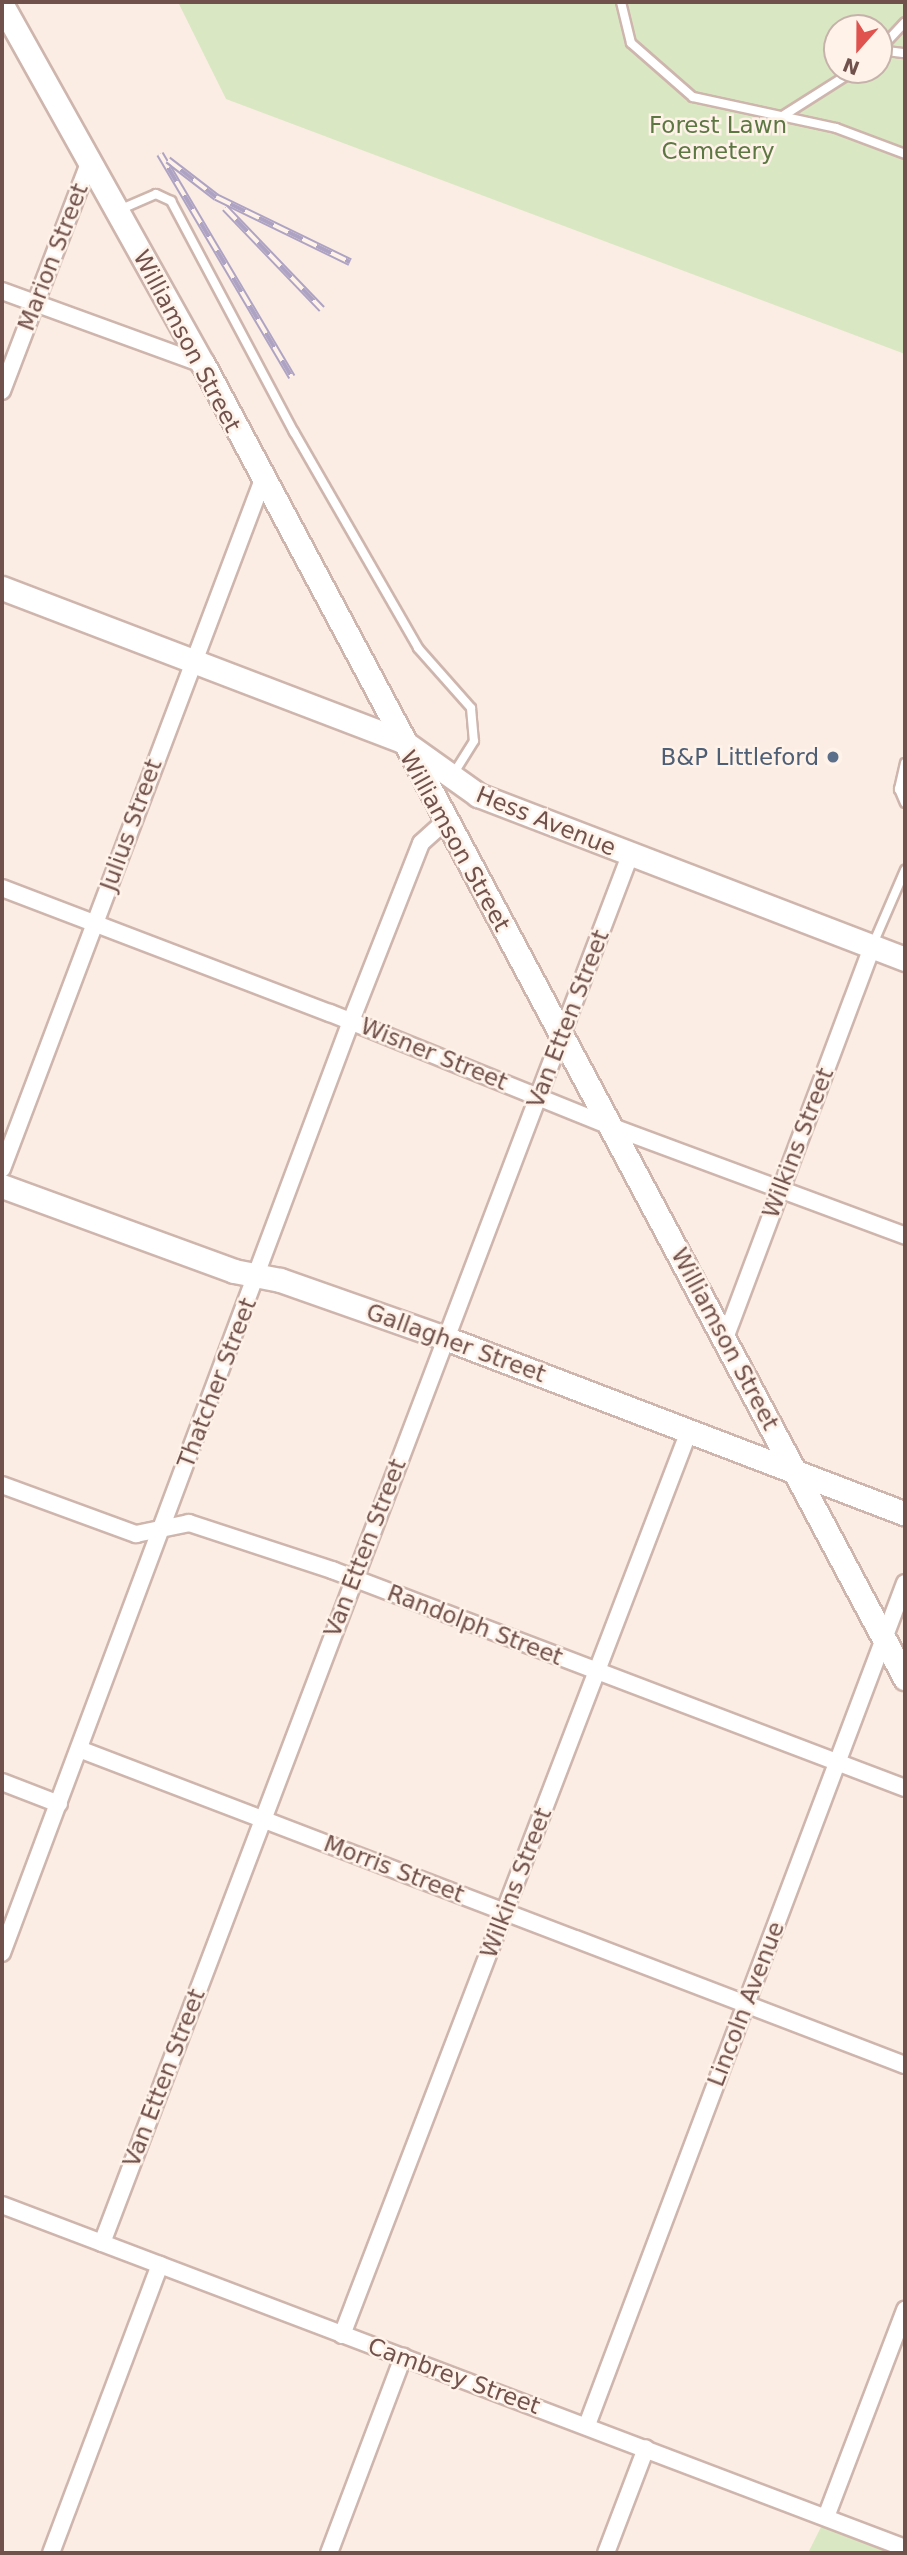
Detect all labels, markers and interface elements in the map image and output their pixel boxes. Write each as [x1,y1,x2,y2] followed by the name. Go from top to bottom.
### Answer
[823,14,893,84] north arrow
[840,54,863,80] text: N
[649,111,787,165] park label: Forest Lawn Cemetery
[12,179,94,335] street label: Marion Street
[127,245,247,437] street label: Williamson Street
[661,743,819,771] place label: B&P Littleford
[394,746,516,936] street label: Williamson Street
[825,749,841,765] marker: B&P Littleford
[94,755,168,895] street label: Julius Street
[472,780,620,862] street label: Hess Avenue
[521,926,615,1112] street label: Van Etten Street
[357,1012,511,1096] street label: Wisner Street
[757,1064,839,1222] street label: Wilkins Street
[665,1243,785,1435] street label: Williamson Street
[172,1294,262,1472] street label: Thatcher Street
[363,1298,549,1388] street label: Gallagher Street
[318,1455,412,1641] street label: Van Etten Street
[383,1579,567,1671] street label: Randolph Street
[475,1804,557,1962] street label: Wilkins Street
[320,1830,468,1908] street label: Morris Street
[702,1918,790,2090] street label: Lincoln Avenue
[117,1985,211,2171] street label: Van Etten Street
[364,2332,544,2420] street label: Cambrey Street

